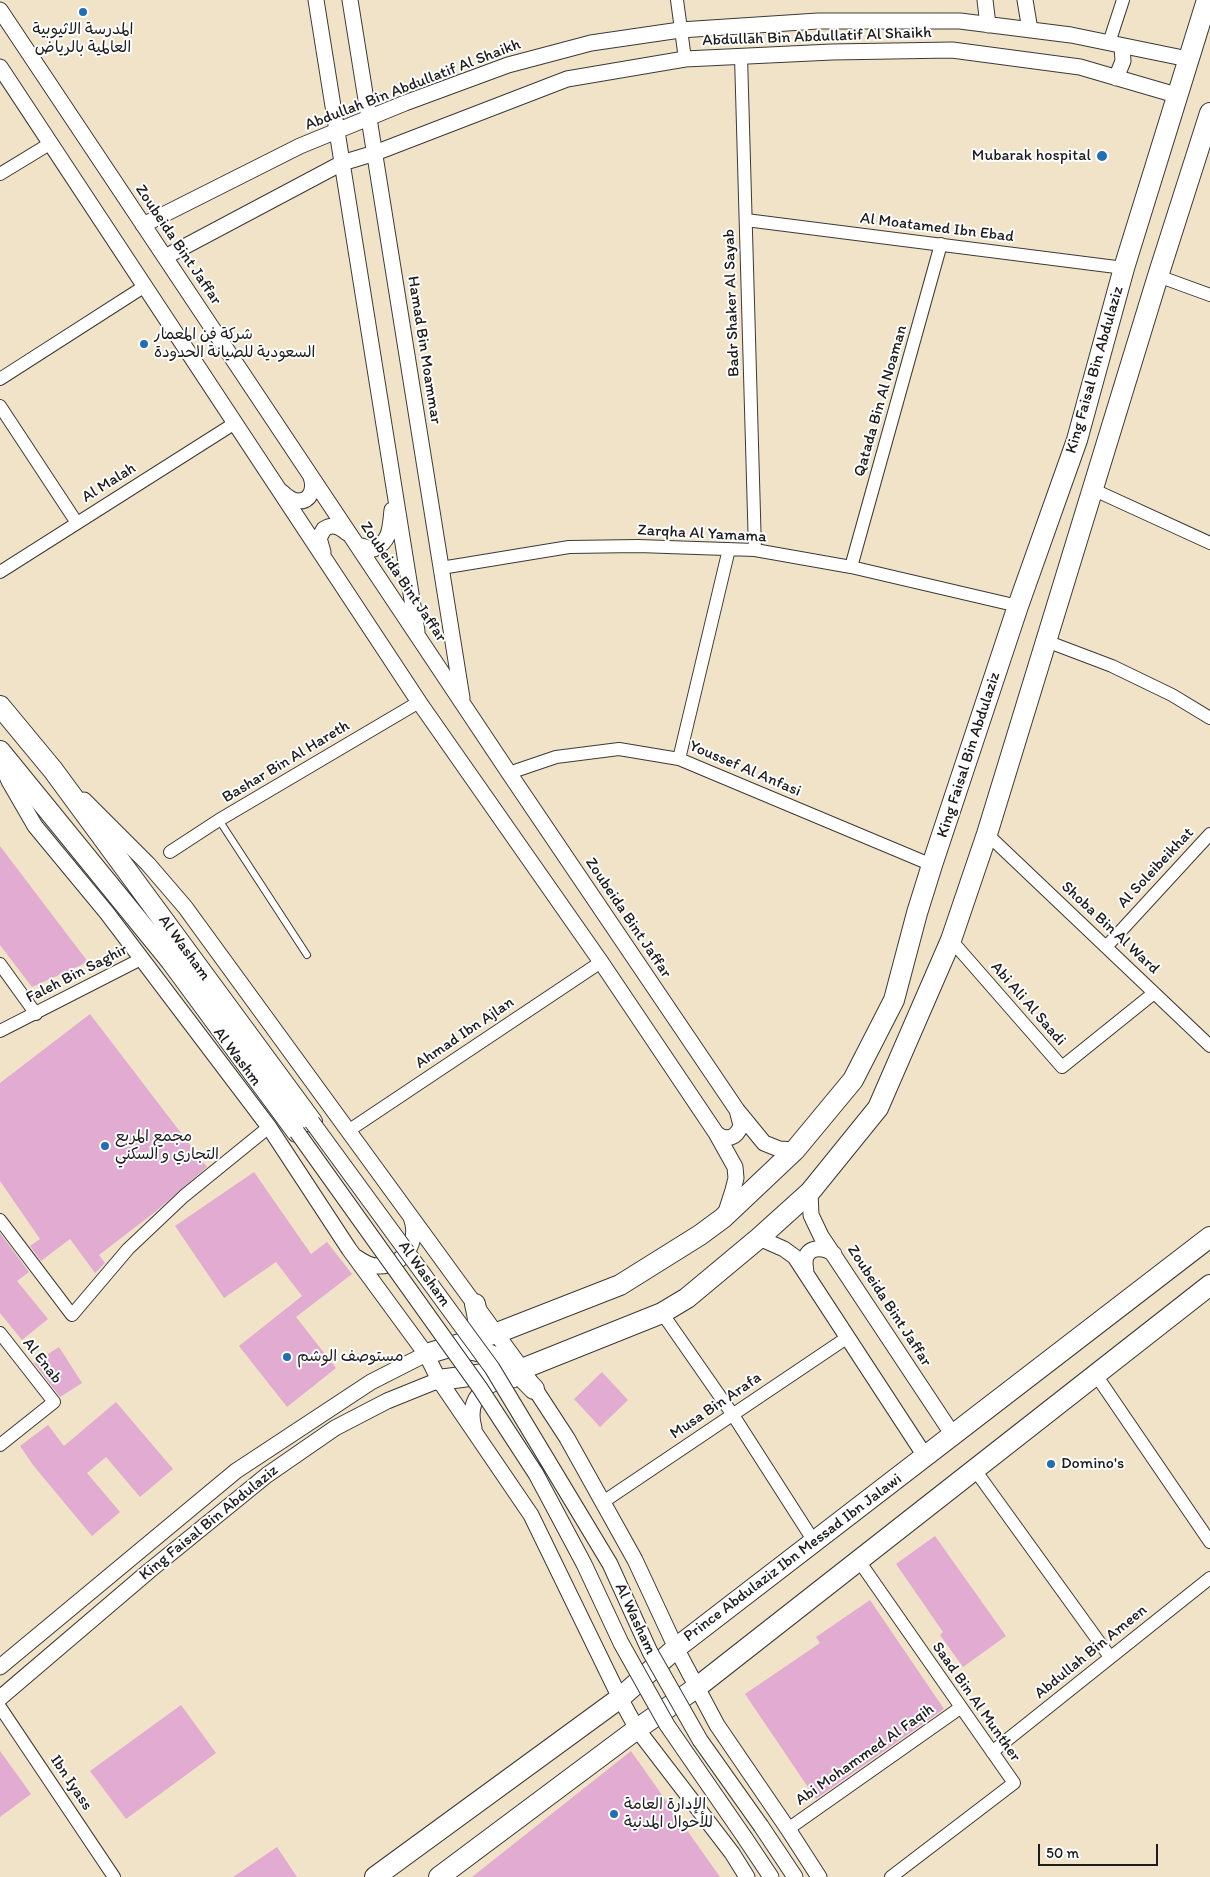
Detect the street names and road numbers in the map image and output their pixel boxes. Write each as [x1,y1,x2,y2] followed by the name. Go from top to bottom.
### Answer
[702,23,932,51] street label: Abdullah Bin Abdullatif Al Shaikh
[302,35,524,135] street label: Abdullah Bin Abdullatif Al Shaikh
[131,181,225,309] street label: Zoubeida Bint Jaffar
[859,209,1015,247] street label: Al Moatamed Ibn Ebad
[720,229,744,377] street label: Badr Shaker Al Sayab
[403,275,445,425] street label: Hamad Bin Moammar
[1062,284,1128,456] street label: King Faisal Bin Abdulaziz
[850,323,912,479] street label: Qatada Bin Al Noaman
[79,459,139,507] street label: Al Malah
[356,518,450,646] street label: Zoubeida Bint Jaffar
[637,521,767,547] street label: Zarqha Al Yamama
[933,670,1005,840] street label: King Faisal Bin Abdulaziz
[219,716,353,808] street label: Bashar Bin Al Hareth
[686,737,804,801] street label: Youssef Al Anfasi
[1114,824,1198,912] street label: Al Soleibeikhat
[581,854,675,982] street label: Zoubeida Bint Jaffar
[1057,878,1163,978] street label: Shoba Bin Al Ward
[154,911,214,985] street label: Al Washam
[23,940,131,1008] street label: Faleh Bin Saghir
[986,958,1070,1050] street label: Abi Ali Al Saadi
[412,993,518,1073] street label: Ahmad Ibn Ajlan
[209,1024,265,1090] street label: Al Washm
[394,1237,454,1311] street label: Al Washam
[843,1242,935,1370] street label: Zoubeida Bint Jaffar
[18,1334,66,1388] street label: Al Enab
[667,1368,765,1444] street label: Musa Bin Arafa
[136,1461,282,1585] street label: King Faisal Bin Abdulaziz
[680,1470,906,1646] street label: Prince Abdulaziz Ibn Messad Ibn Jalawi
[610,1580,660,1658] street label: Al Washam
[1031,1601,1151,1703] street label: Abdullah Bin Ameen
[927,1638,1025,1766] street label: Saad Bin Al Munther
[792,1700,938,1810] street label: Abi Mohammed Al Faqih
[46,1752,96,1814] street label: Ibn Iyass

